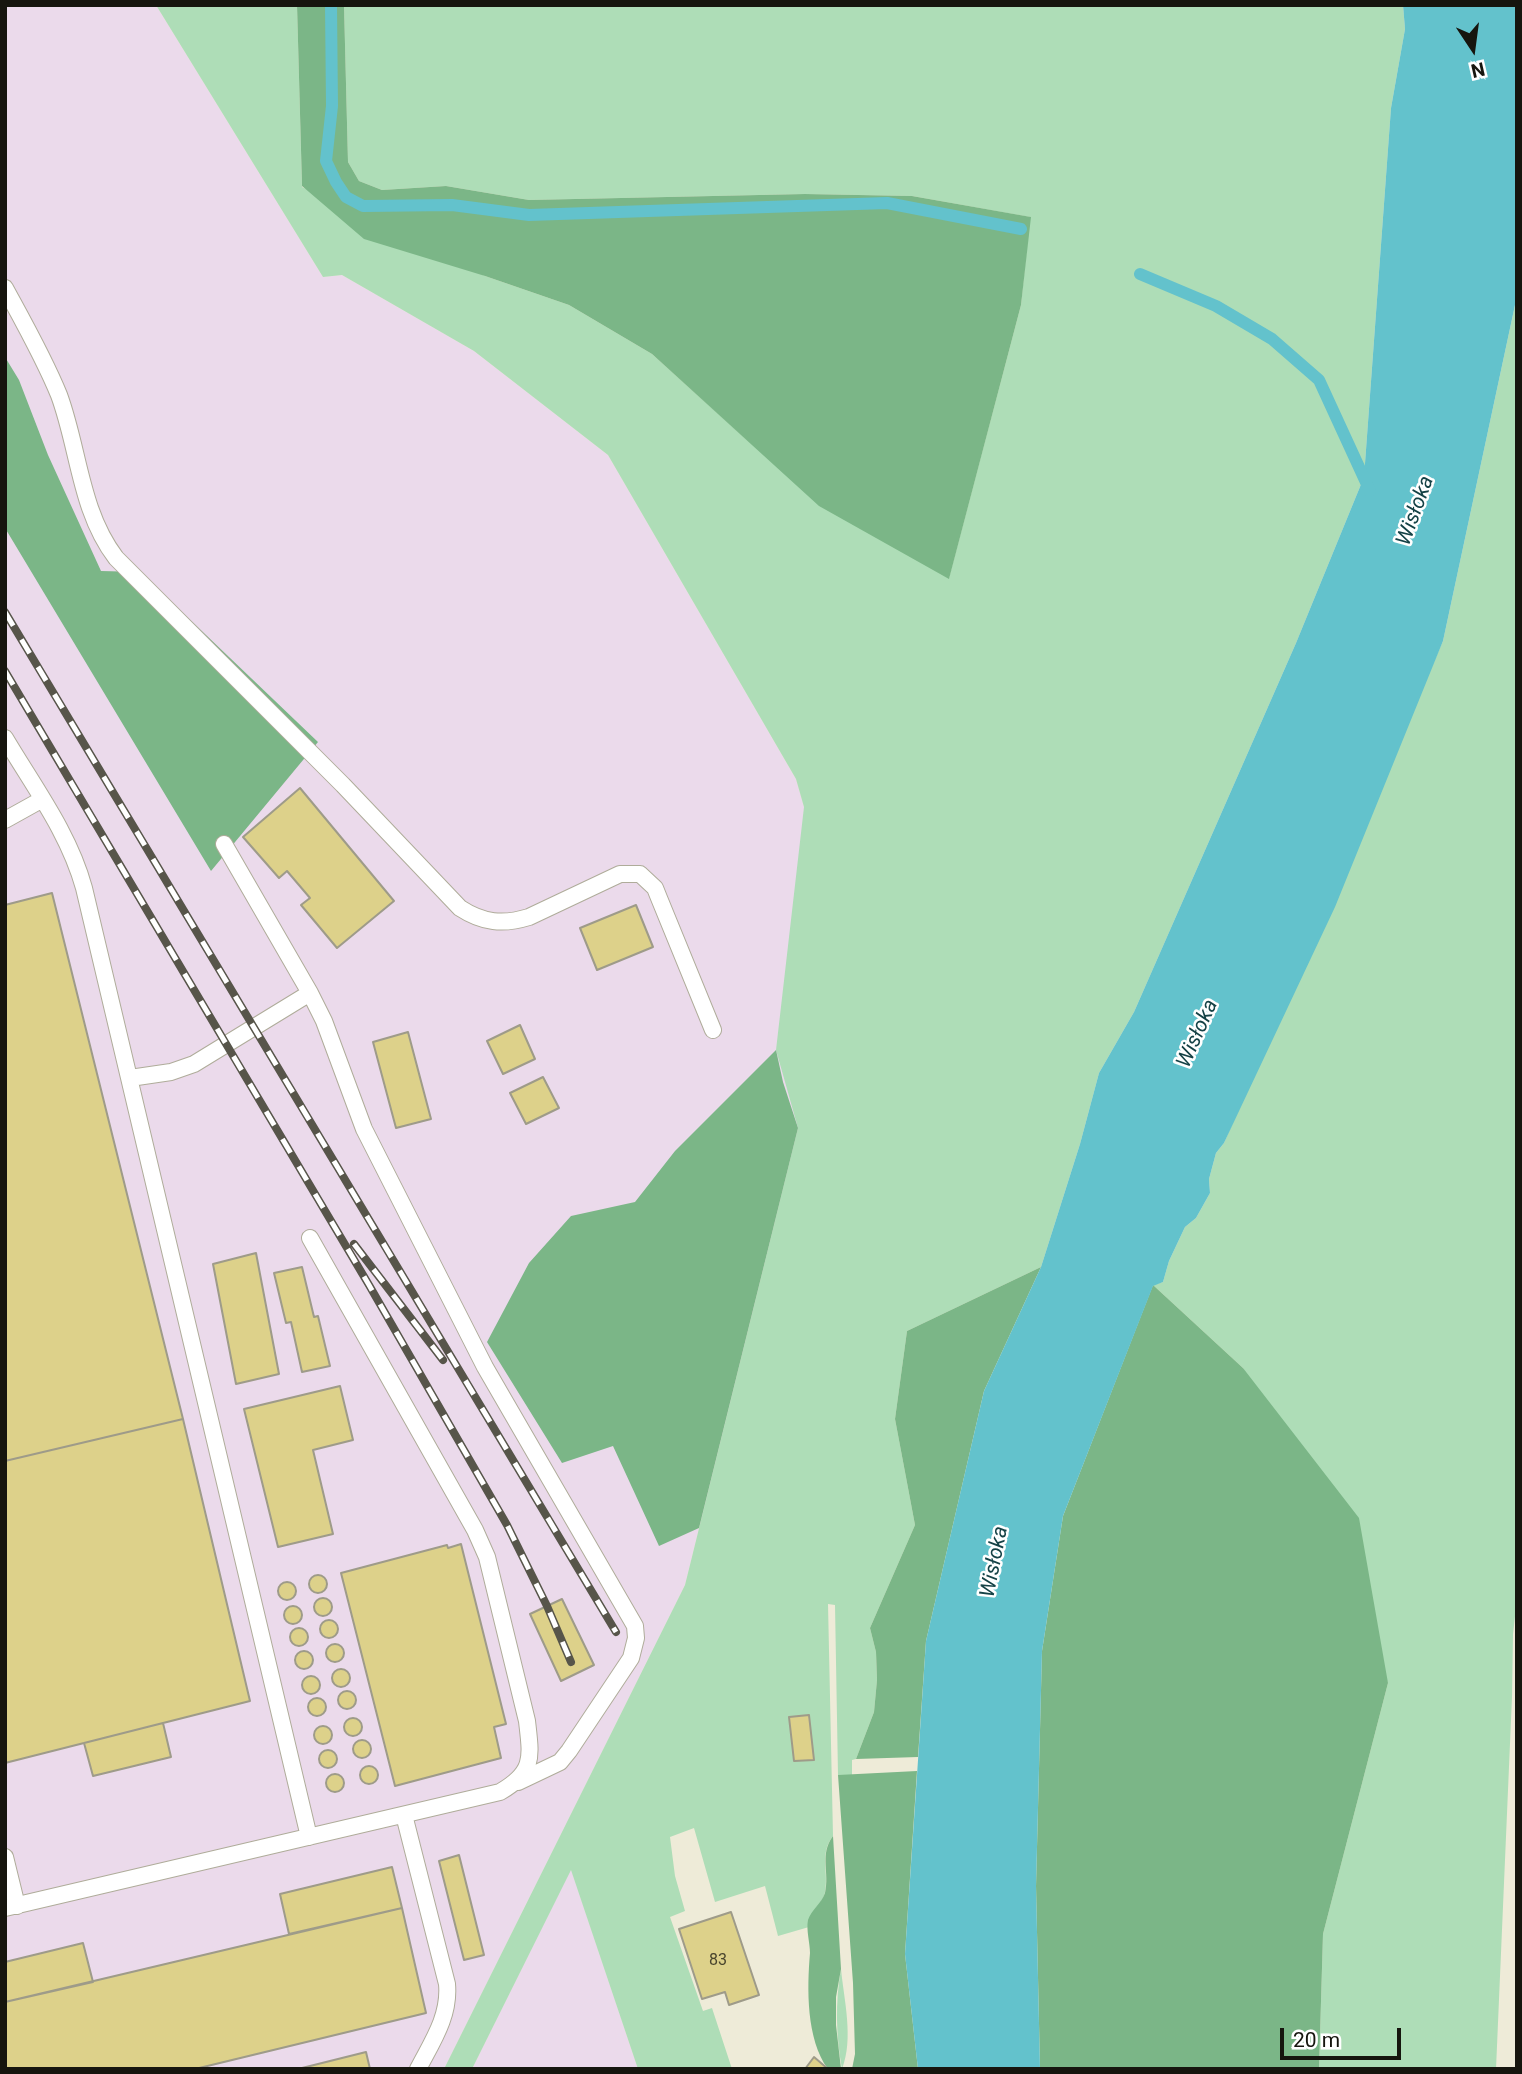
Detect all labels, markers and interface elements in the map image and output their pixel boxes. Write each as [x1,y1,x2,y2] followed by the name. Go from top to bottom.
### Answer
[1438,14,1508,84] north arrow
[1469,57,1487,83] text: N
[1392,473,1440,549] water label: Wisłoka
[1172,996,1224,1072] water label: Wisłoka
[976,1524,1014,1600] water label: Wisłoka
[709,1951,727,1971] house number: 83
[1284,2014,1405,2058] scale bar
[1293,2028,1340,2052] text: 20 m

